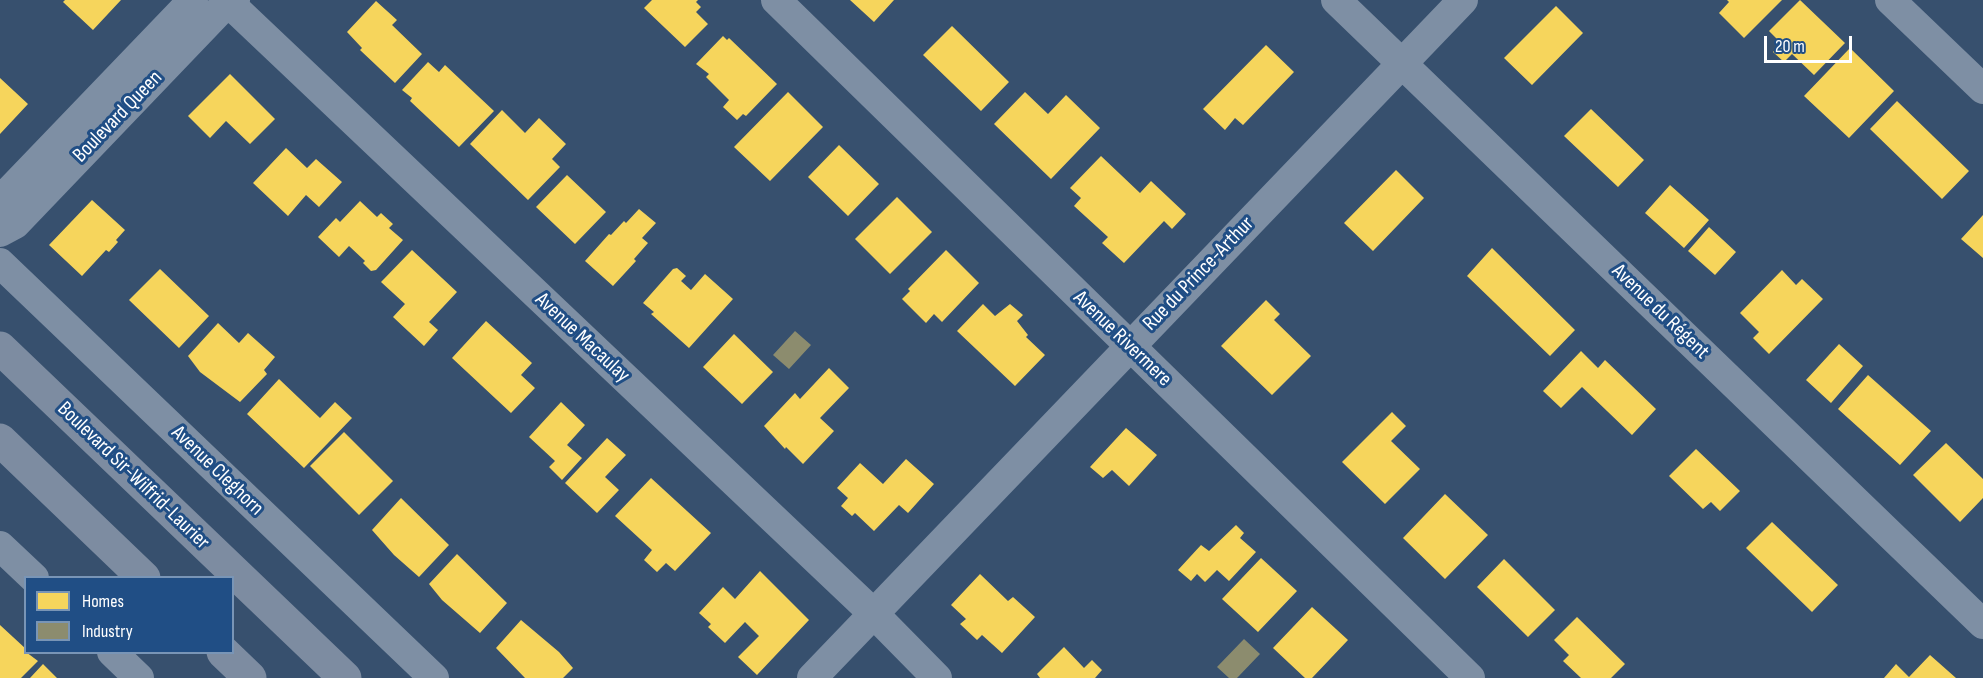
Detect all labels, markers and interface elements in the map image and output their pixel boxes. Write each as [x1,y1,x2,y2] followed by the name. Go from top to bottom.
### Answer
[1767,24,1856,62] scale bar
[1775,36,1805,57] text: 20 m
[68,66,168,168] street label: Boulevard Queen
[1138,212,1260,336] street label: Rue du Prince-Arthur
[1606,259,1714,365] street label: Avenue du Régent
[1068,286,1176,392] street label: Avenue Rivermere
[529,288,635,388] street label: Avenue Macaulay
[52,397,214,555] street label: Boulevard Sir-Wilfrid-Laurier
[166,421,268,521] street label: Avenue Cleghorn
[24,576,234,654] legend
[82,591,124,612] text: Homes
[82,621,133,642] text: Industry

